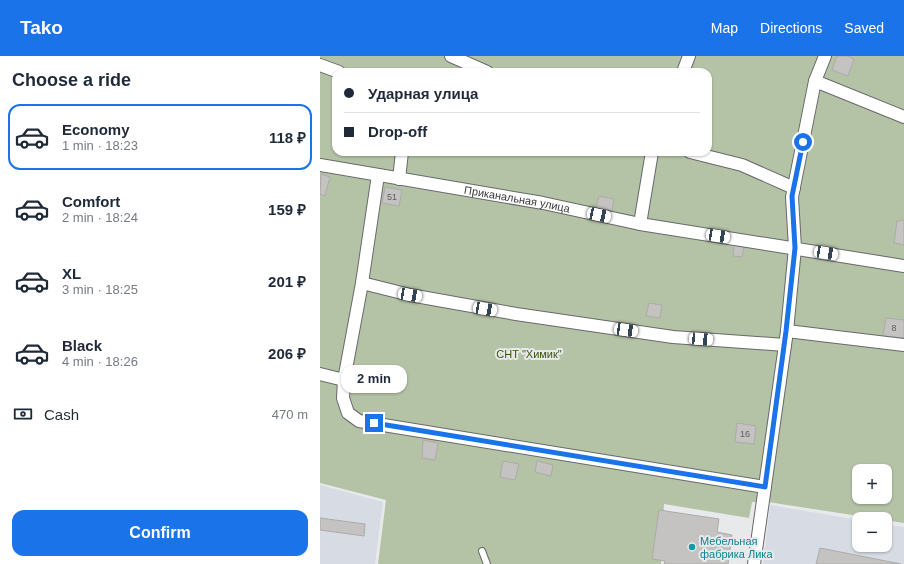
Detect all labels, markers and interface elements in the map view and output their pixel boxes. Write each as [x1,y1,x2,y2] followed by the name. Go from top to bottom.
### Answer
[20,17,63,38] text: Tako
[711,20,738,36] text: Map
[760,20,822,36] text: Directions
[844,20,884,36] text: Saved
[12,70,131,90] text: Choose a ride
[368,85,478,102] text: Ударная улица
[14,119,50,155] icon: car
[62,121,130,138] text: Economy
[368,123,427,140] text: Drop-off
[269,129,306,146] text: 118 ₽
[794,133,812,151] route start
[62,138,138,153] text: 1 min · 18:23
[463,184,572,215] street label: Приканальная улица
[14,191,50,227] icon: car
[387,192,397,202] house number: 51
[62,193,120,210] text: Comfort
[268,201,306,218] text: 159 ₽
[586,207,612,223] car
[62,210,138,225] text: 2 min · 18:24
[705,228,731,244] car
[813,245,839,261] car
[14,263,50,299] icon: car
[62,265,81,282] text: XL
[268,273,306,290] text: 201 ₽
[62,282,138,297] text: 3 min · 18:25
[397,287,423,303] car
[472,301,498,317] car
[613,322,639,338] car
[891,323,897,333] house number: 8
[689,332,713,346] car
[14,335,50,371] icon: car
[62,337,102,354] text: Black
[268,345,306,362] text: 206 ₽
[496,348,562,360] park label: СНТ "Химик"
[62,354,138,369] text: 4 min · 18:26
[341,365,407,393] callout: 2 min
[357,371,391,386] text: 2 min
[12,403,34,425] icon: cash
[44,406,79,423] text: Cash
[272,407,308,422] text: 470 m
[365,414,383,432] route end
[740,429,750,439] house number: 16
[852,464,892,552] map controls
[852,464,892,504] button: +
[12,510,308,556] button: Confirm
[852,512,892,552] button: −
[700,535,773,560] place label: Мебельная фабрика Лика
[687,542,697,552] marker: Мебельная фабрика Лика

